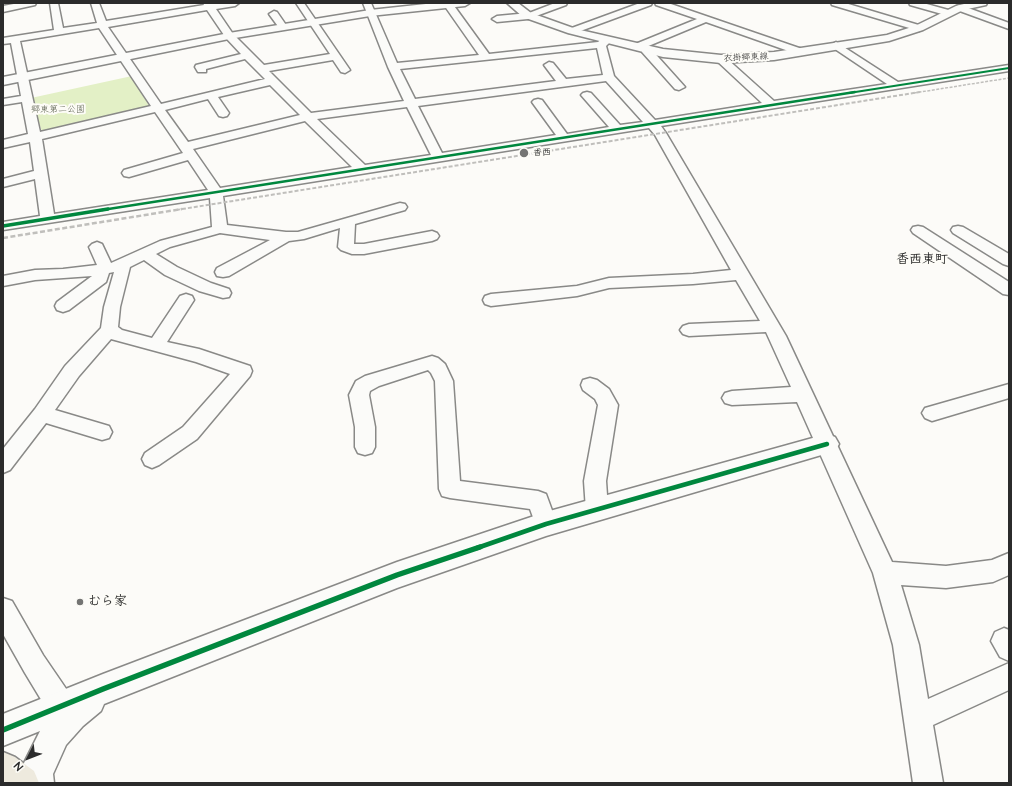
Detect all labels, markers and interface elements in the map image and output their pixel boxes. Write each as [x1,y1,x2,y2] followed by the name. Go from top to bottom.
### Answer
[723,51,769,65] street label: 衣掛郷東線
[31,105,85,115] park label: 郷東第二公園
[518,147,530,159] marker: 香西
[533,148,551,158] place label: 香西
[896,252,948,268] district label: 香西東町
[88,594,127,610] place label: むら家
[75,597,85,607] marker: むら家
[8,738,48,778] north arrow
[11,759,27,774] text: N

